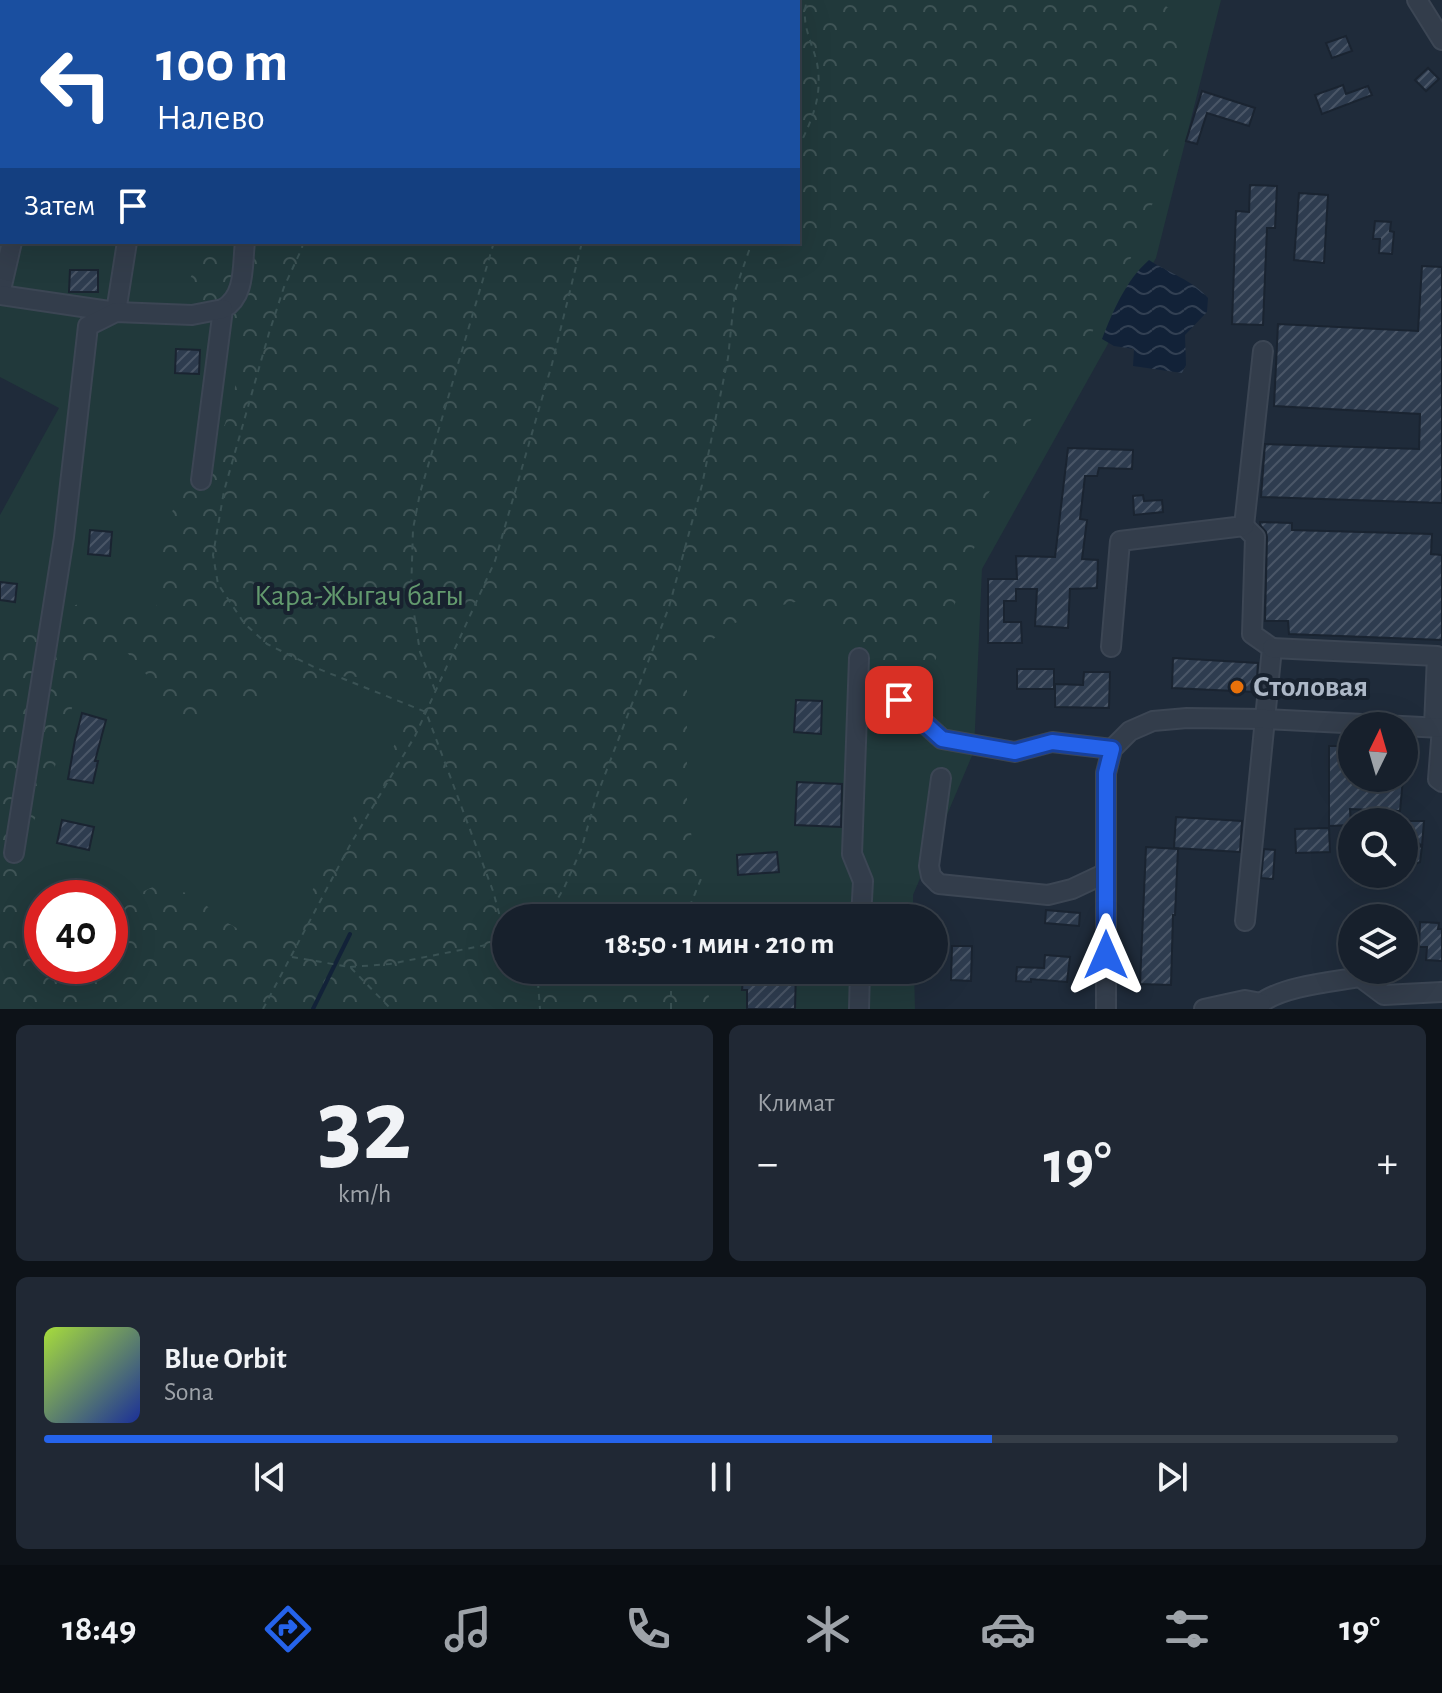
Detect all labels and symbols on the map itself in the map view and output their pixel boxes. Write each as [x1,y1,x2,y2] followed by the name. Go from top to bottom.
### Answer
[254,581,464,611] park label: Кара-Жыгач багы
[865,666,933,734] pin
[1253,672,1368,702] place label: Столовая
[1228,678,1246,696] marker: Столовая
[1338,712,1418,792] north arrow
[24,880,128,984] speed limit sign: 40
[1064,913,1148,997] position arrow

